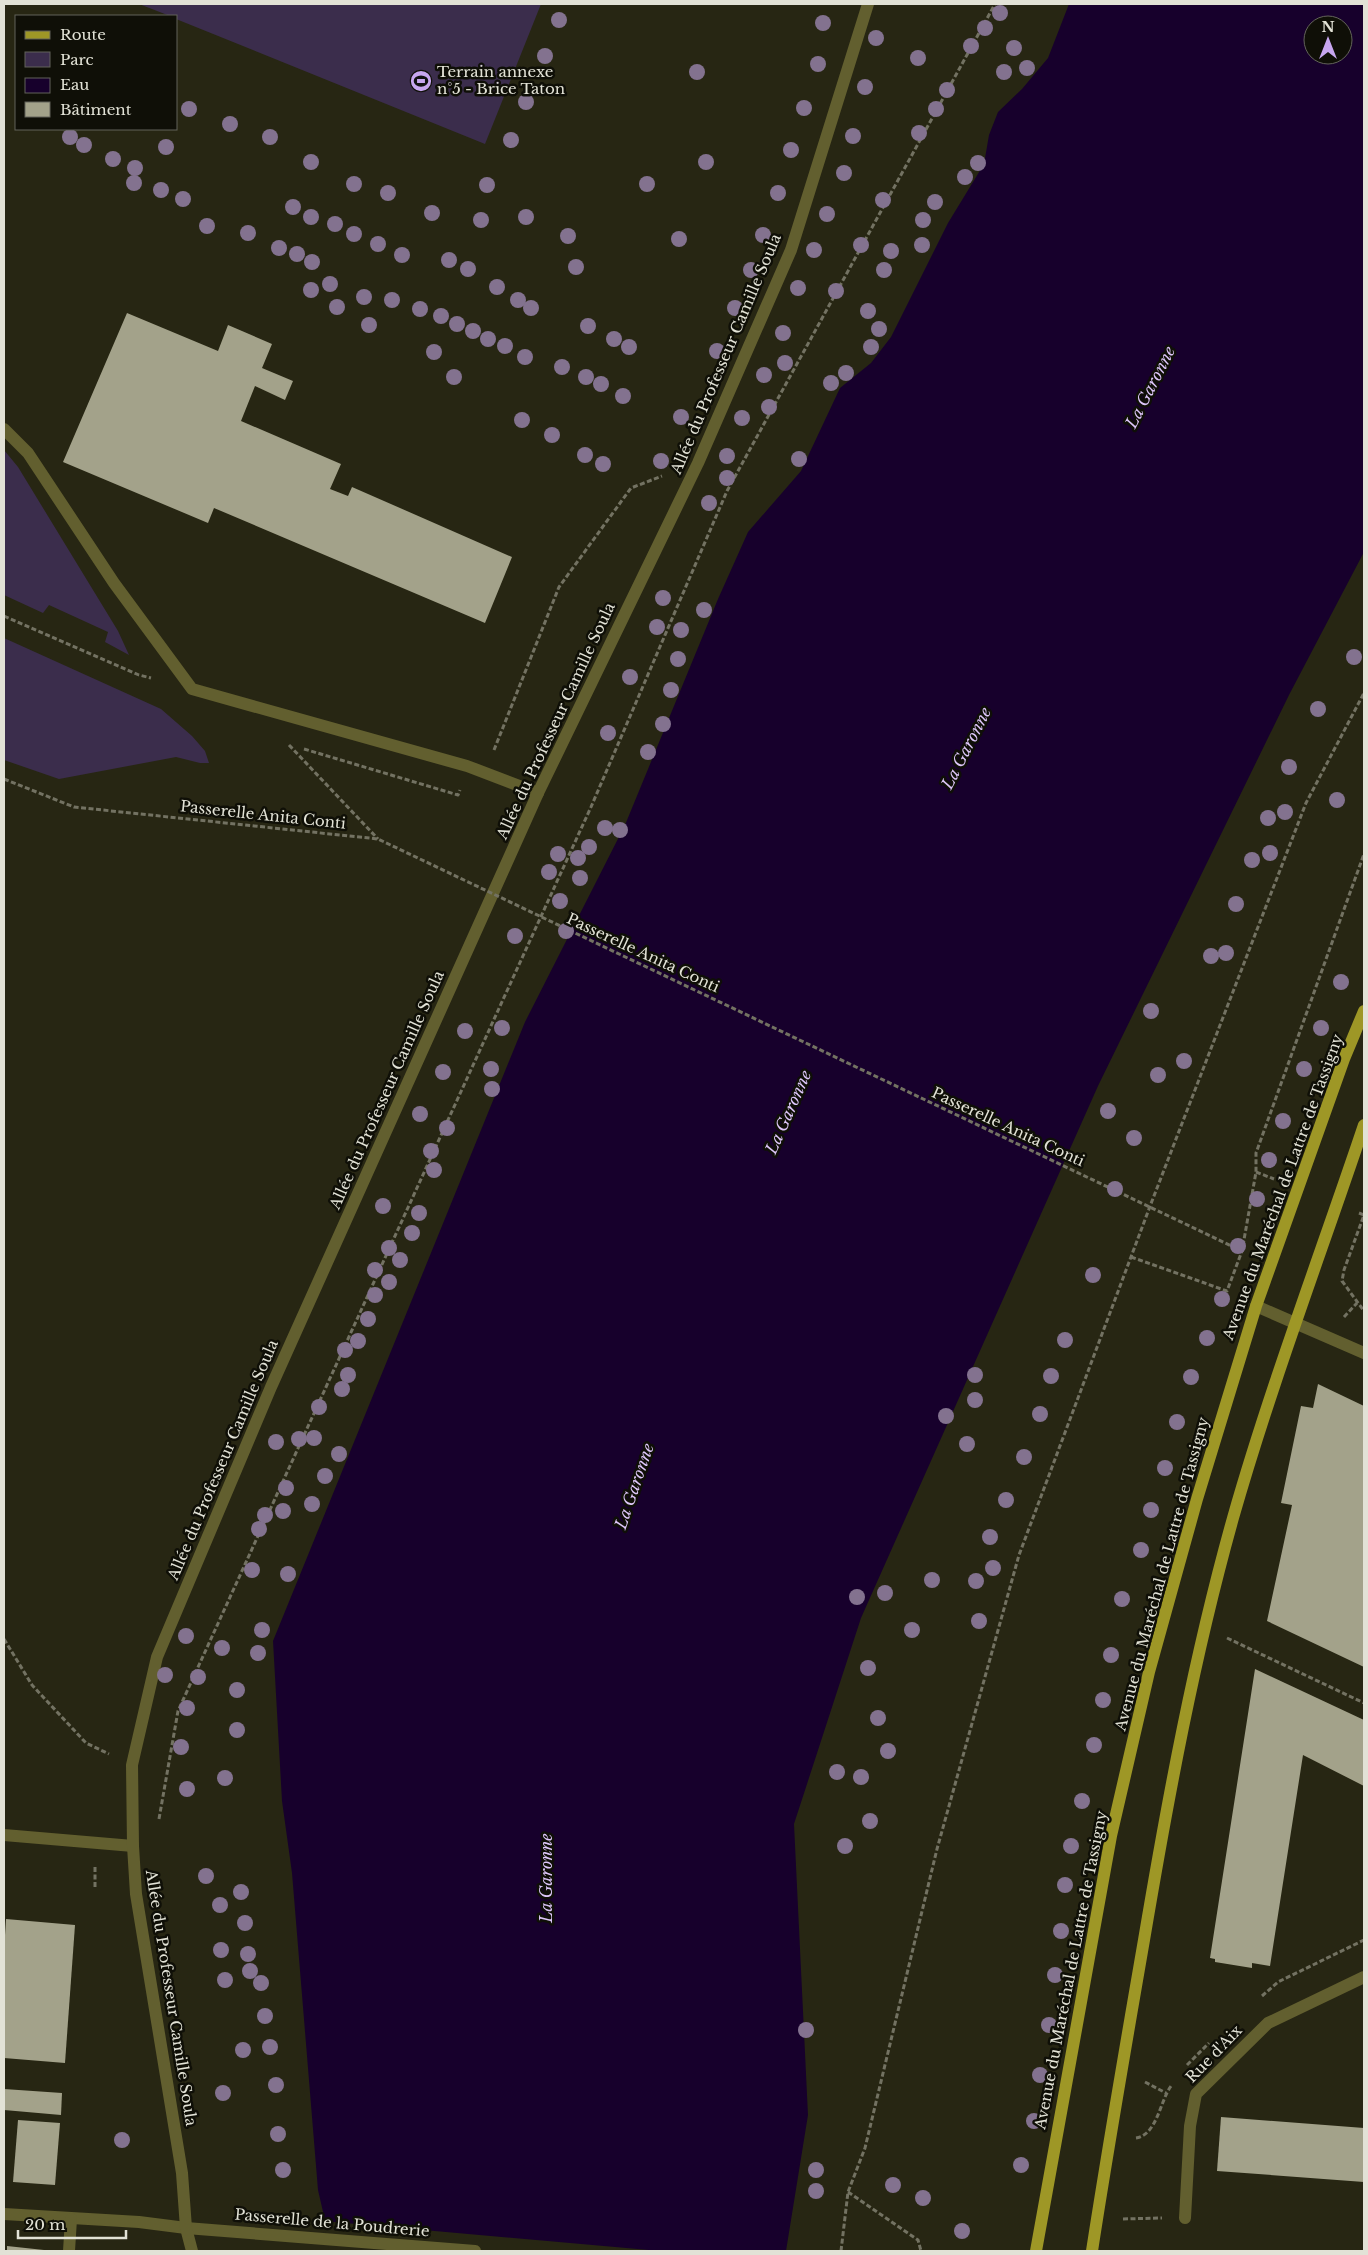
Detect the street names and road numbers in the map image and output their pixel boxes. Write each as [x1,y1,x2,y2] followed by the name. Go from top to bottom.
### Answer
[666,230,785,478] street label: Allée du Professeur Camille Soula
[492,599,619,843] street label: Allée du Professeur Camille Soula
[179,796,347,833] street label: Passerelle Anita Conti
[564,909,723,996] street label: Passerelle Anita Conti
[325,967,448,1213] street label: Allée du Professeur Camille Soula
[1218,1031,1347,1343] street label: Avenue du Maréchal de Lattre de Tassigny
[929,1083,1088,1170] street label: Passerelle Anita Conti
[163,1336,282,1584] street label: Allée du Professeur Camille Soula
[1110,1414,1213,1734] street label: Avenue du Maréchal de Lattre de Tassigny
[1030,1809,1111,2132] street label: Avenue du Maréchal de Lattre de Tassigny
[142,1867,201,2128] street label: Allée du Professeur Camille Soula
[1181,2021,1246,2086] street label: Rue d'Aix
[234,2205,430,2240] street label: Passerelle de la Poudrerie

